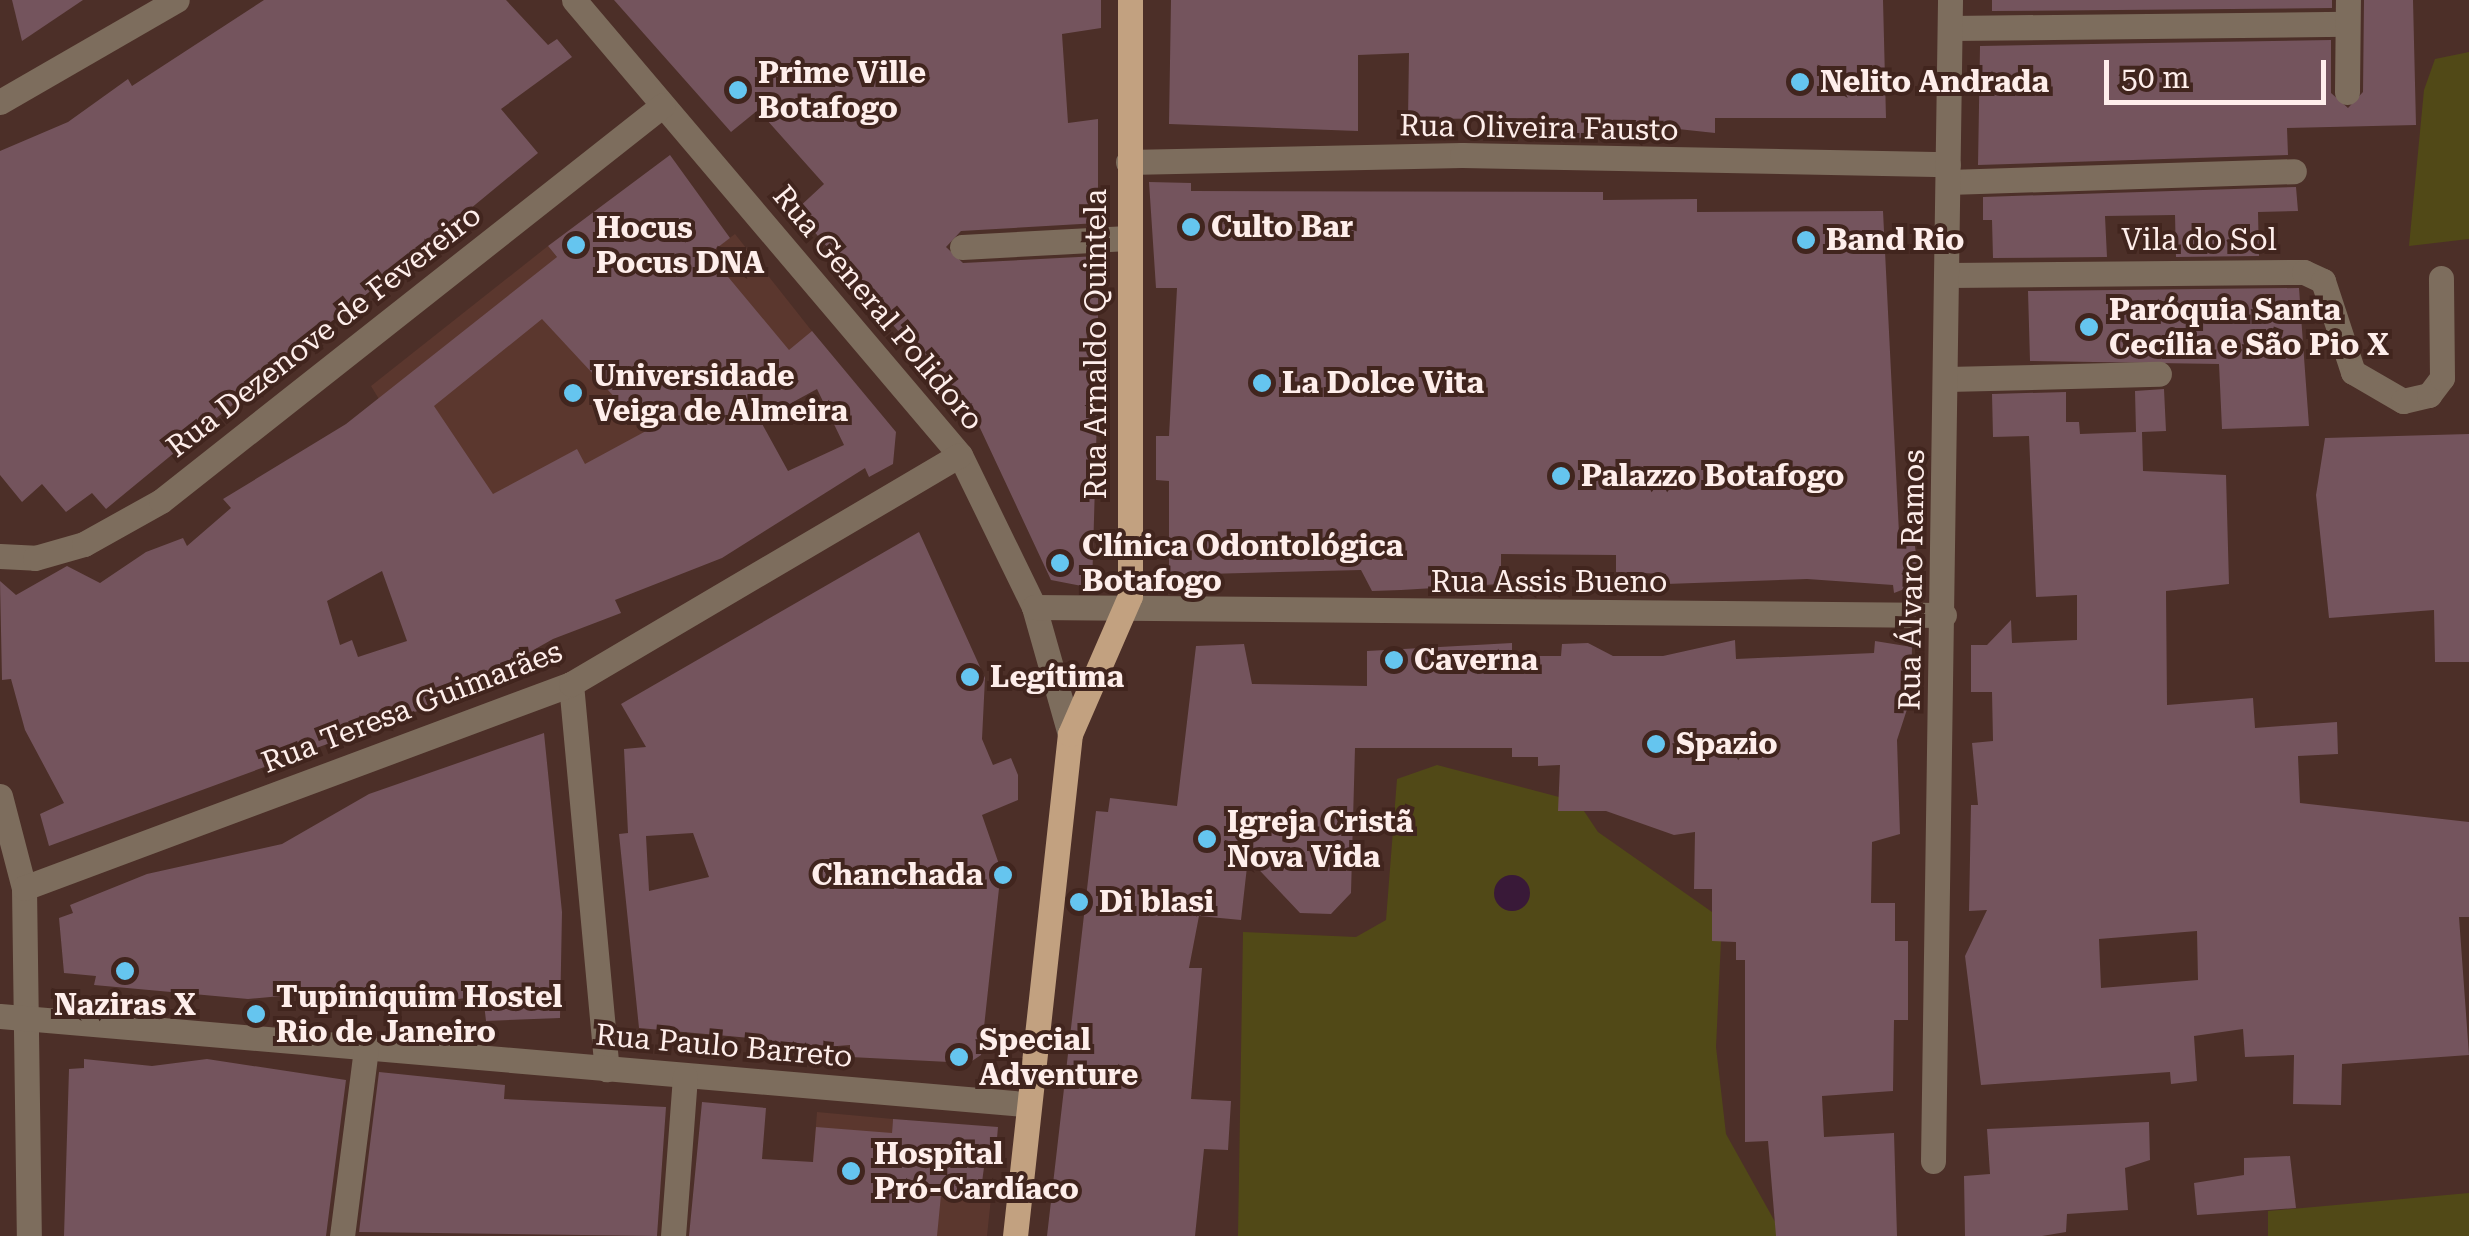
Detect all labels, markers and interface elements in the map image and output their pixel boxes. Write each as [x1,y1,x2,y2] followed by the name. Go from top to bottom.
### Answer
[2109,40,2332,102] scale bar
[758,55,926,126] place label: Prime Ville Botafogo
[2121,60,2190,95] text: 50 m
[1820,64,2049,100] place label: Nelito Andrada
[1789,71,1811,93] marker: Nelito Andrada
[727,79,749,101] marker: Prime Ville Botafogo
[1399,108,1679,148] street label: Rua Oliveira Fausto
[765,178,991,438] street label: Rua General Polidoro
[1078,189,1114,499] street label: Rua Arnaldo Quintela
[160,197,488,465] street label: Rua Dezenove de Fevereiro
[1211,209,1353,245] place label: Culto Bar
[596,210,764,280] place label: Hocus Pocus DNA
[1180,216,1202,238] marker: Culto Bar
[1826,222,1964,258] place label: Band Rio
[2121,222,2277,258] street label: Vila do Sol
[1795,229,1817,251] marker: Band Rio
[565,234,587,256] marker: Hocus Pocus DNA
[2109,292,2389,362] place label: Paróquia Santa Cecília e São Pio X
[2078,316,2100,338] marker: Paróquia Santa Cecília e São Pio X
[593,358,848,428] place label: Universidade Veiga de Almeira
[1282,365,1484,401] place label: La Dolce Vita
[1251,372,1273,394] marker: La Dolce Vita
[562,382,584,404] marker: Universidade Veiga de Almeira
[1892,449,1932,711] street label: Rua Álvaro Ramos
[1581,458,1844,494] place label: Palazzo Botafogo
[1550,465,1572,487] marker: Palazzo Botafogo
[1082,528,1403,598] place label: Clínica Odontológica Botafogo
[1047,550,1073,576] marker: Clínica Odontológica Botafogo
[1431,564,1667,600] street label: Rua Assis Bueno
[257,633,567,781] street label: Rua Teresa Guimarães
[1414,642,1538,678] place label: Caverna
[1383,649,1405,671] marker: Caverna
[990,659,1124,695] place label: Legítima
[959,666,981,688] marker: Legítima
[1676,726,1778,762] place label: Spazio
[1645,733,1667,755] marker: Spazio
[1227,804,1413,874] place label: Igreja Cristã Nova Vida
[1196,828,1218,850] marker: Igreja Cristã Nova Vida
[812,857,983,893] place label: Chanchada
[992,864,1014,886] marker: Chanchada
[1099,884,1214,920] place label: Di blasi
[1068,891,1090,913] marker: Di blasi
[114,960,136,982] marker: Naziras X
[276,979,562,1050] place label: Tupiniquim Hostel Rio de Janeiro
[54,987,196,1023] place label: Naziras X
[245,1003,267,1025] marker: Tupiniquim Hostel Rio de Janeiro
[594,1017,854,1075] street label: Rua Paulo Barreto
[979,1022,1138,1092] place label: Special Adventure
[948,1046,970,1068] marker: Special Adventure
[874,1136,1079,1206] place label: Hospital Pró-Cardíaco
[838,1158,864,1184] marker: Hospital Pró-Cardíaco

